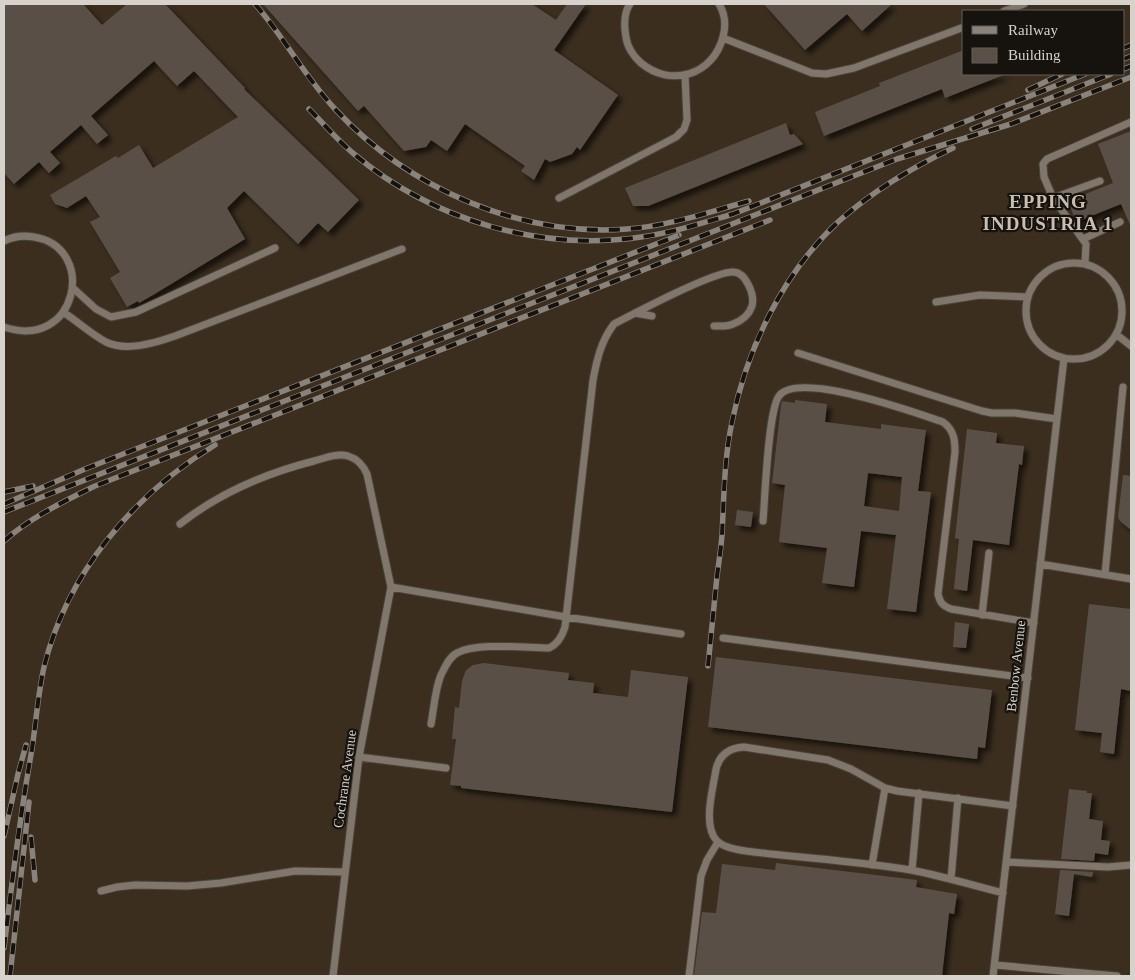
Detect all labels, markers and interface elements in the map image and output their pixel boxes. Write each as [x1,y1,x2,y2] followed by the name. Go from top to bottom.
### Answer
[962,10,1125,75] legend
[1008,22,1058,38] text: Railway
[1008,47,1061,63] text: Building
[983,191,1113,234] district label: EPPING INDUSTRIA 1
[1004,620,1028,712] street label: Benbow Avenue
[331,729,359,829] street label: Cochrane Avenue

